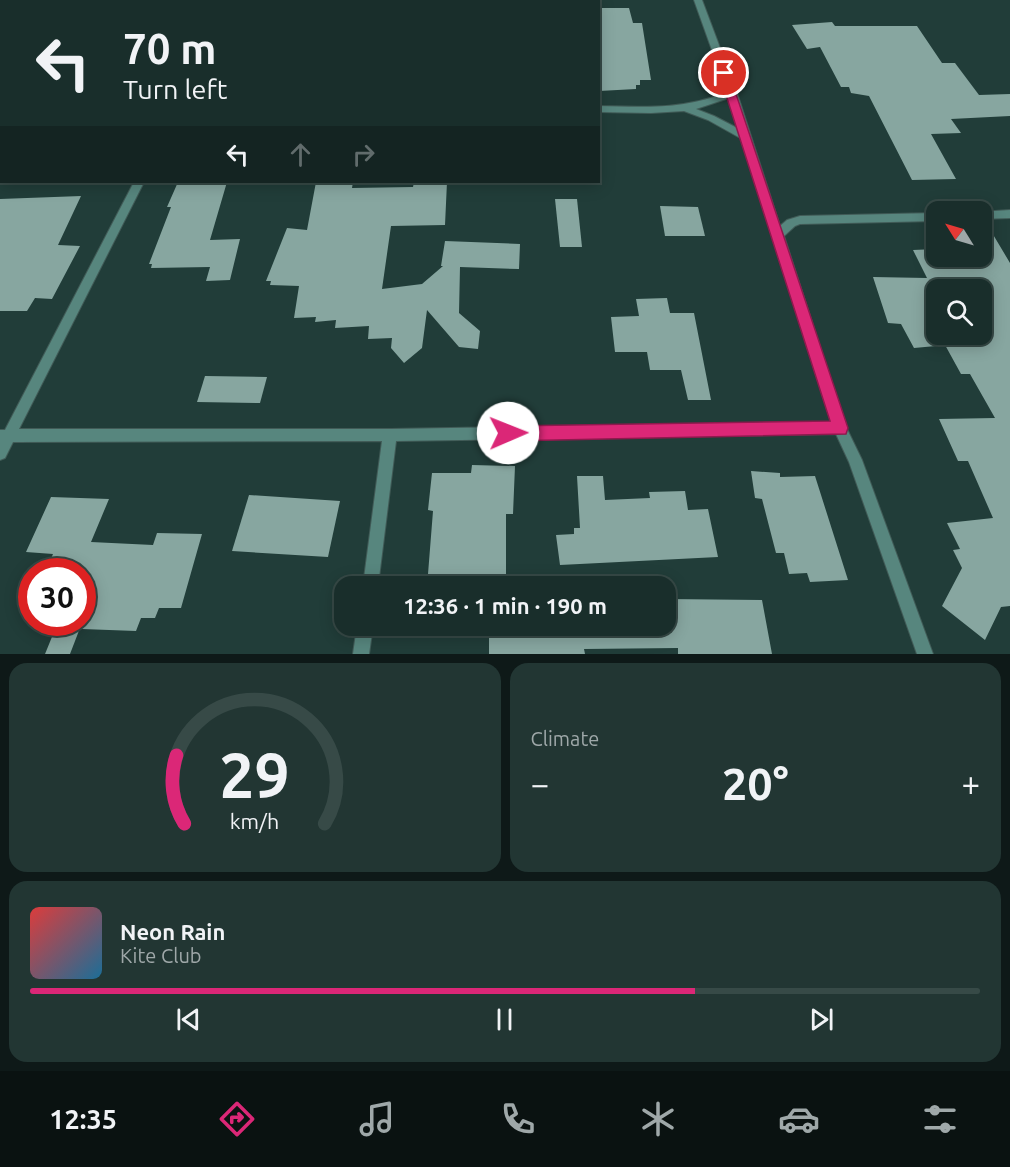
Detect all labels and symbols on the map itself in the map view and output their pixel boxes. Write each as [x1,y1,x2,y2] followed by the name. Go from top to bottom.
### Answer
[698,47,749,98] pin
[926,201,992,267] north arrow
[476,401,540,465] position arrow
[18,558,96,636] speed limit sign: 30

